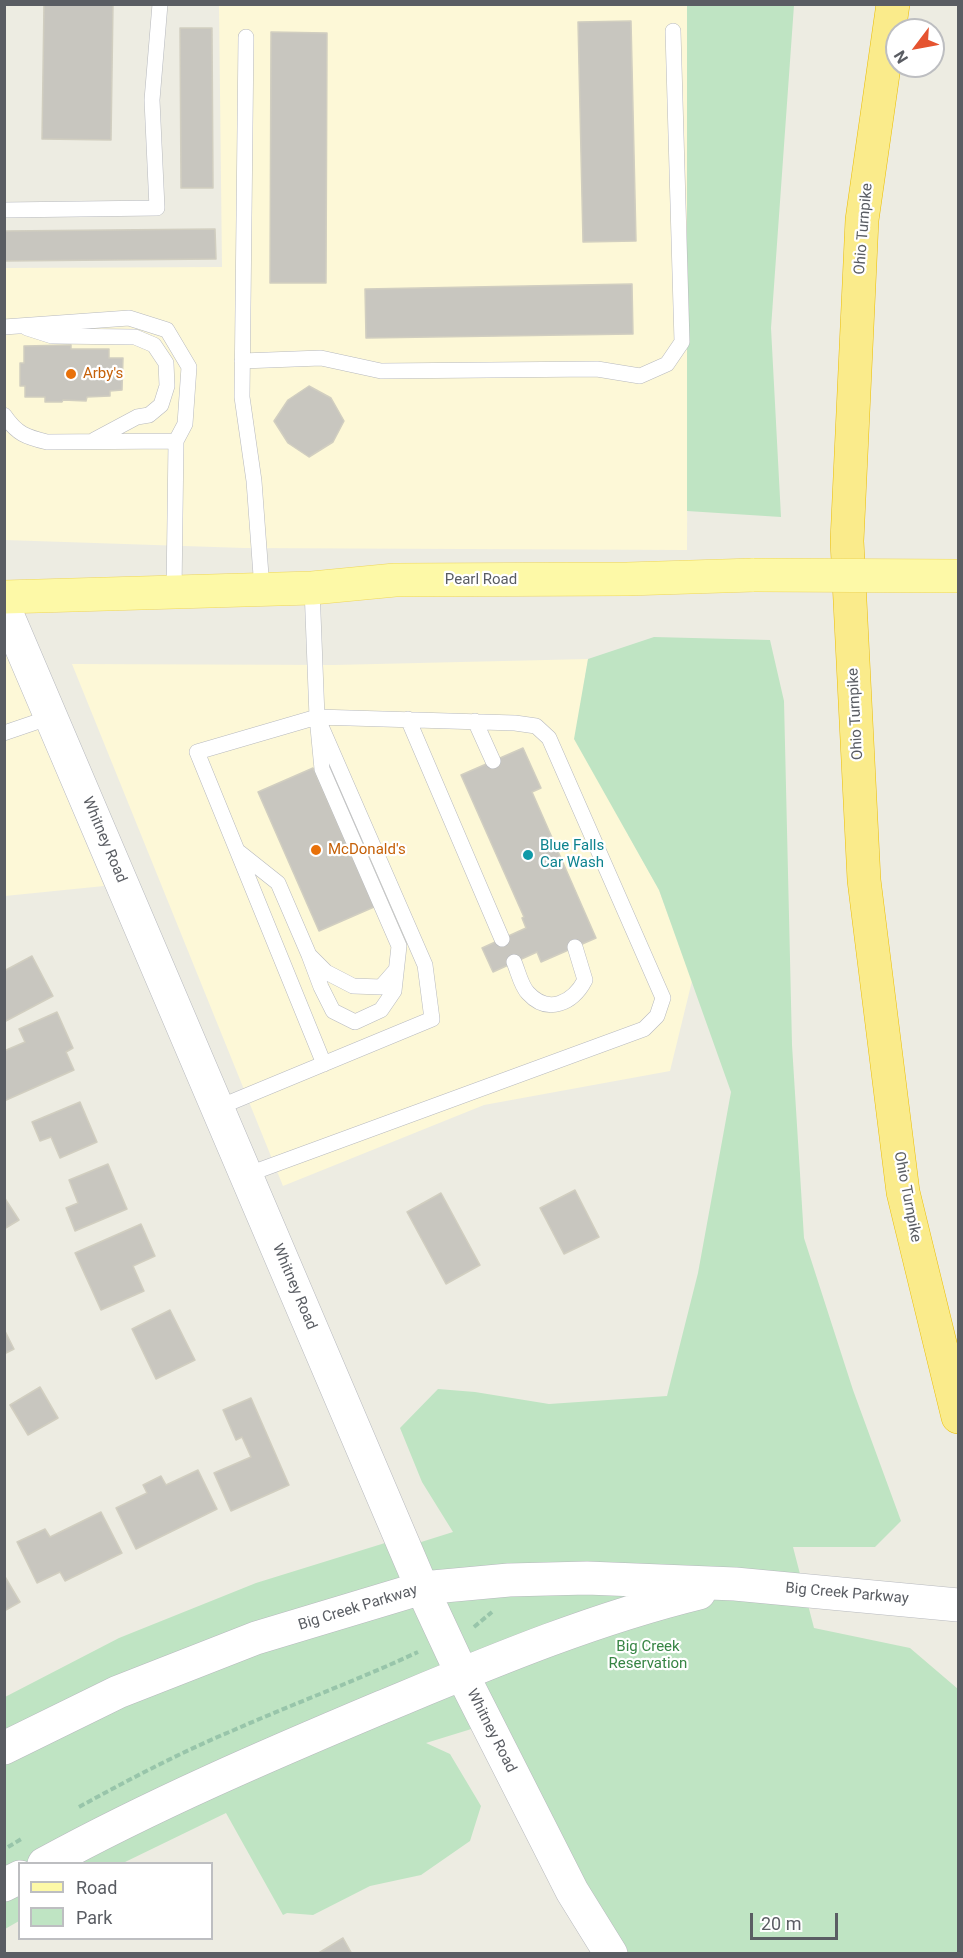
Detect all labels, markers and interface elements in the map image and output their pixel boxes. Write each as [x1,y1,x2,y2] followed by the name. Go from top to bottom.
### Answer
[885,18,945,78] north arrow
[890,47,912,67] text: N
[851,182,877,276] street label: Ohio Turnpike
[83,365,123,383] place label: Arby's
[64,367,78,381] marker: Arby's
[445,571,517,589] street label: Pearl Road
[845,668,867,760] street label: Ohio Turnpike
[78,794,130,886] street label: Whitney Road
[540,837,604,872] place label: Blue Falls Car Wash
[328,841,406,859] place label: McDonald's
[309,843,323,857] marker: McDonald's
[521,848,535,862] marker: Blue Falls Car Wash
[889,1150,925,1244] street label: Ohio Turnpike
[268,1241,320,1333] street label: Whitney Road
[785,1580,909,1608] street label: Big Creek Parkway
[296,1581,420,1635] street label: Big Creek Parkway
[609,1638,687,1673] park label: Big Creek Reservation
[462,1686,520,1776] street label: Whitney Road
[18,1862,213,1940] legend
[76,1877,117,1898] text: Road
[753,1901,842,1939] scale bar
[76,1907,112,1928] text: Park
[761,1913,801,1934] text: 20 m

